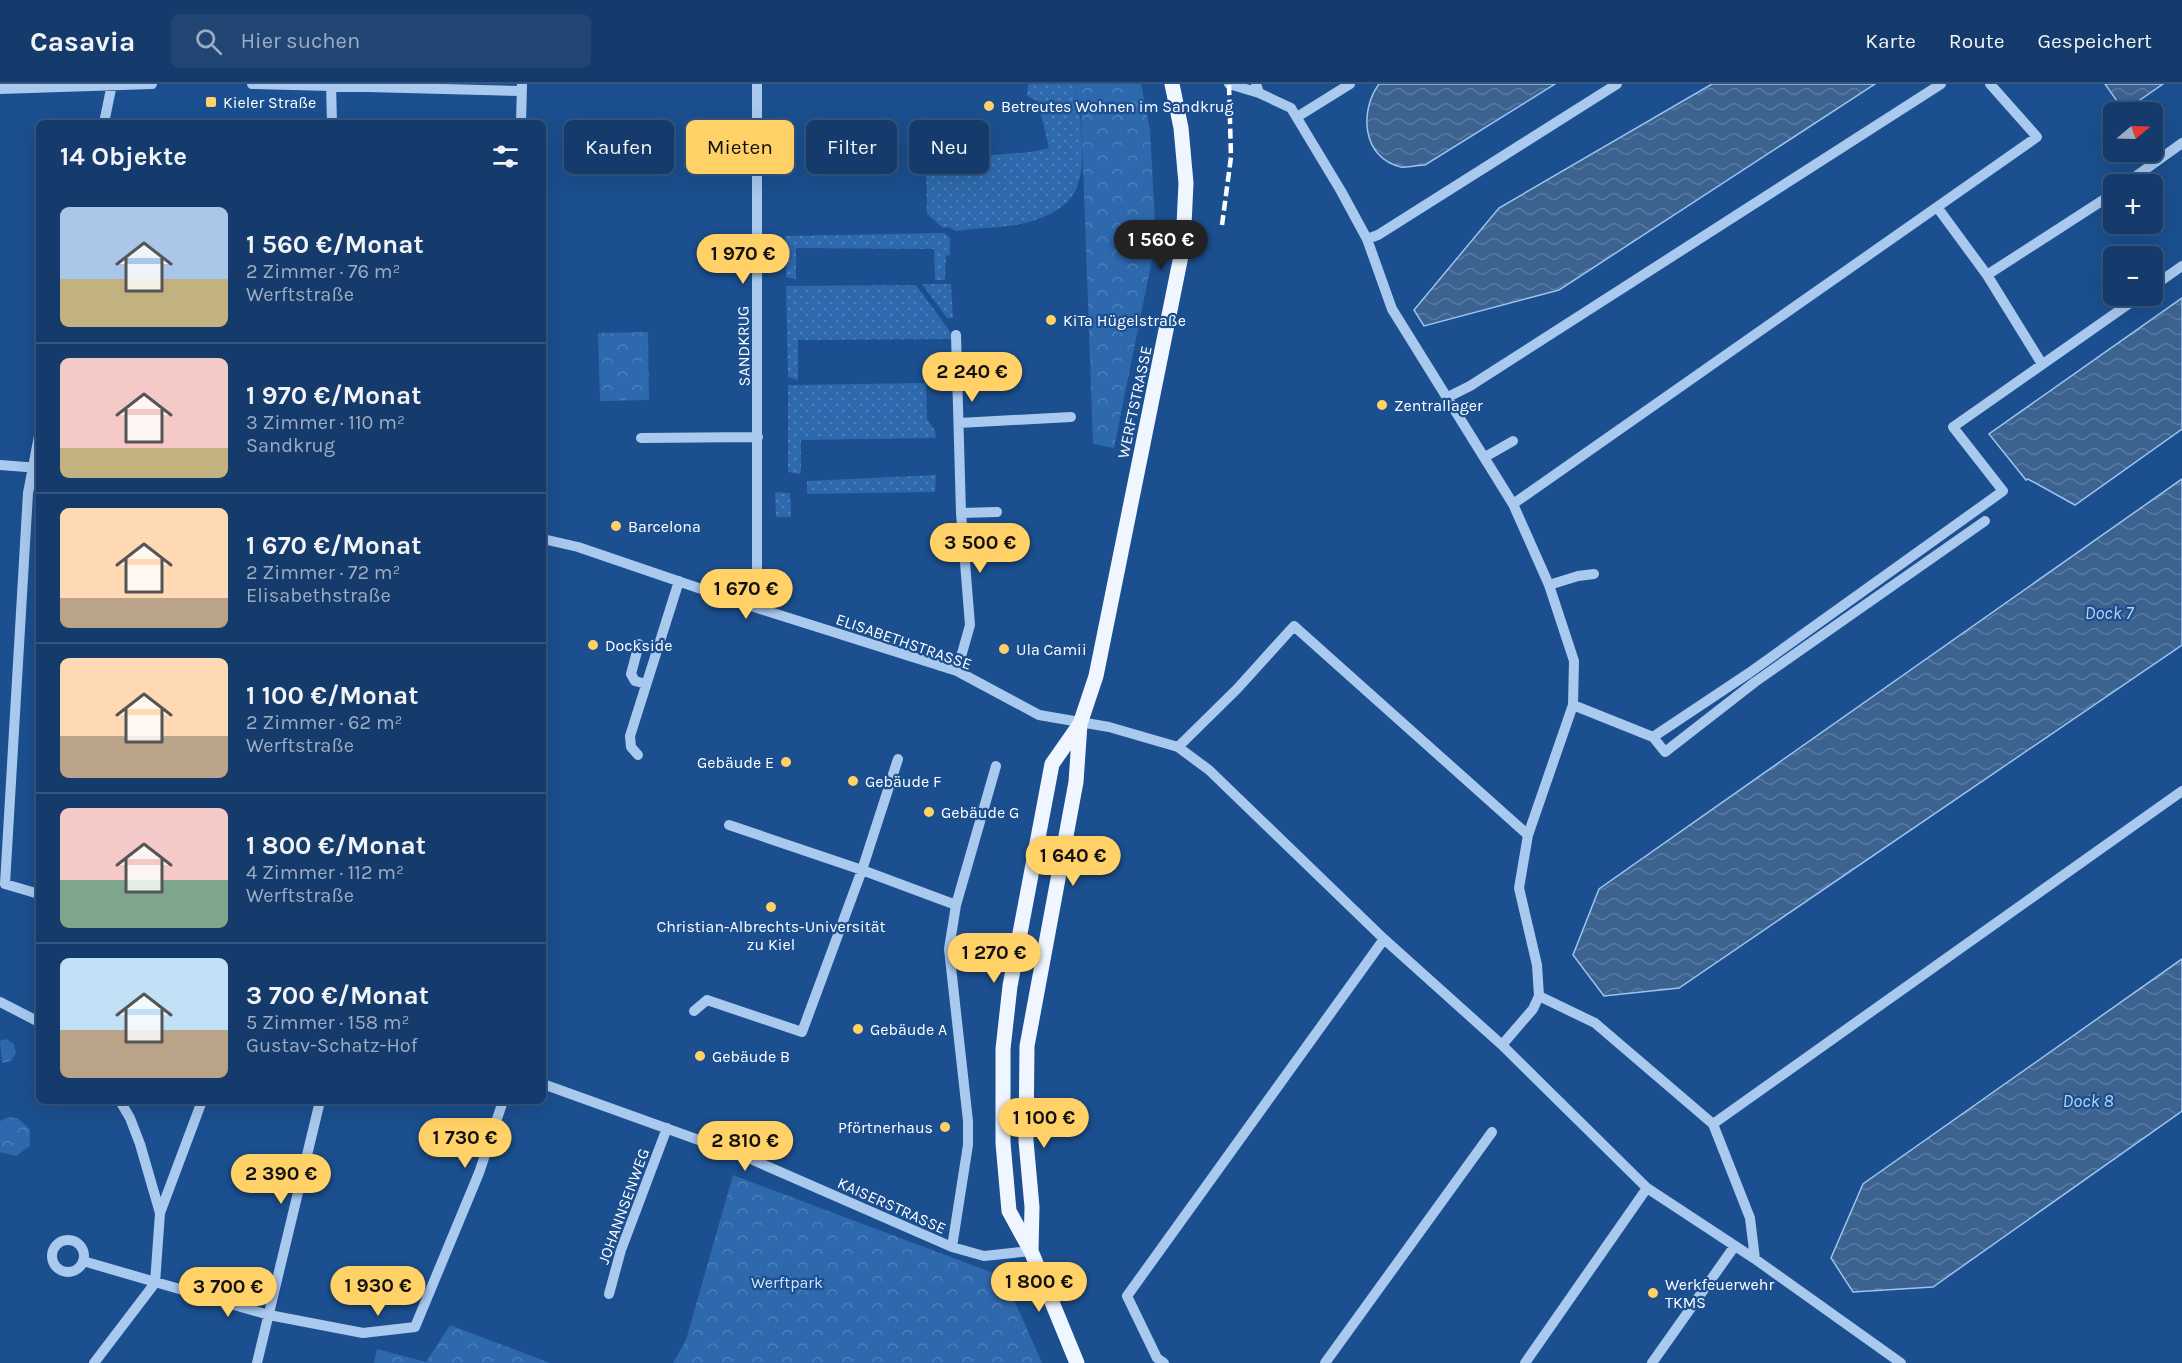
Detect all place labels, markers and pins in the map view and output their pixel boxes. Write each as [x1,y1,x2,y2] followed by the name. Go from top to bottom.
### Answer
[223,93,316,112] place label: Kieler Straße
[204,95,218,109] marker: Kieler Straße
[1001,97,1234,116] place label: Betreutes Wohnen im Sandkrug
[982,99,996,113] marker: Betreutes Wohnen im Sandkrug
[1106,220,1216,271] pin: 1 560 €
[688,234,798,285] pin: 1 970 €
[1063,311,1186,330] place label: KiTa Hügelstraße
[1044,313,1058,327] marker: KiTa Hügelstraße
[917,352,1027,403] pin: 2 240 €
[1394,396,1483,415] place label: Zentrallager
[1375,398,1389,412] marker: Zentrallager
[628,517,701,536] place label: Barcelona
[609,519,623,533] marker: Barcelona
[925,523,1035,574] pin: 3 500 €
[691,569,801,620] pin: 1 670 €
[605,636,672,655] place label: Dockside
[586,638,600,652] marker: Dockside
[1016,640,1087,659] place label: Ula Camii
[997,642,1011,656] marker: Ula Camii
[697,753,774,772] place label: Gebäude E
[779,755,793,769] marker: Gebäude E
[865,772,941,791] place label: Gebäude F
[846,774,860,788] marker: Gebäude F
[941,803,1019,822] place label: Gebäude G
[922,805,936,819] marker: Gebäude G
[1018,836,1128,887] pin: 1 640 €
[764,900,778,914] marker: Christian-Albrechts-Universität zu Kiel
[656,917,886,954] place label: Christian-Albrechts-Universität zu Kiel
[939,933,1049,984] pin: 1 270 €
[870,1020,947,1039] place label: Gebäude A
[851,1022,865,1036] marker: Gebäude A
[712,1047,790,1066] place label: Gebäude B
[693,1049,707,1063] marker: Gebäude B
[989,1098,1099,1149] pin: 1 100 €
[410,1118,520,1169] pin: 1 730 €
[838,1118,933,1137] place label: Pförtnerhaus
[938,1120,952,1134] marker: Pförtnerhaus
[690,1121,800,1172] pin: 2 810 €
[226,1154,336,1205] pin: 2 390 €
[984,1262,1094,1313] pin: 1 800 €
[323,1266,433,1317] pin: 1 930 €
[173,1267,283,1318] pin: 3 700 €
[1665,1275,1774,1312] place label: Werkfeuerwehr TKMS
[1646,1286,1660,1300] marker: Werkfeuerwehr TKMS

